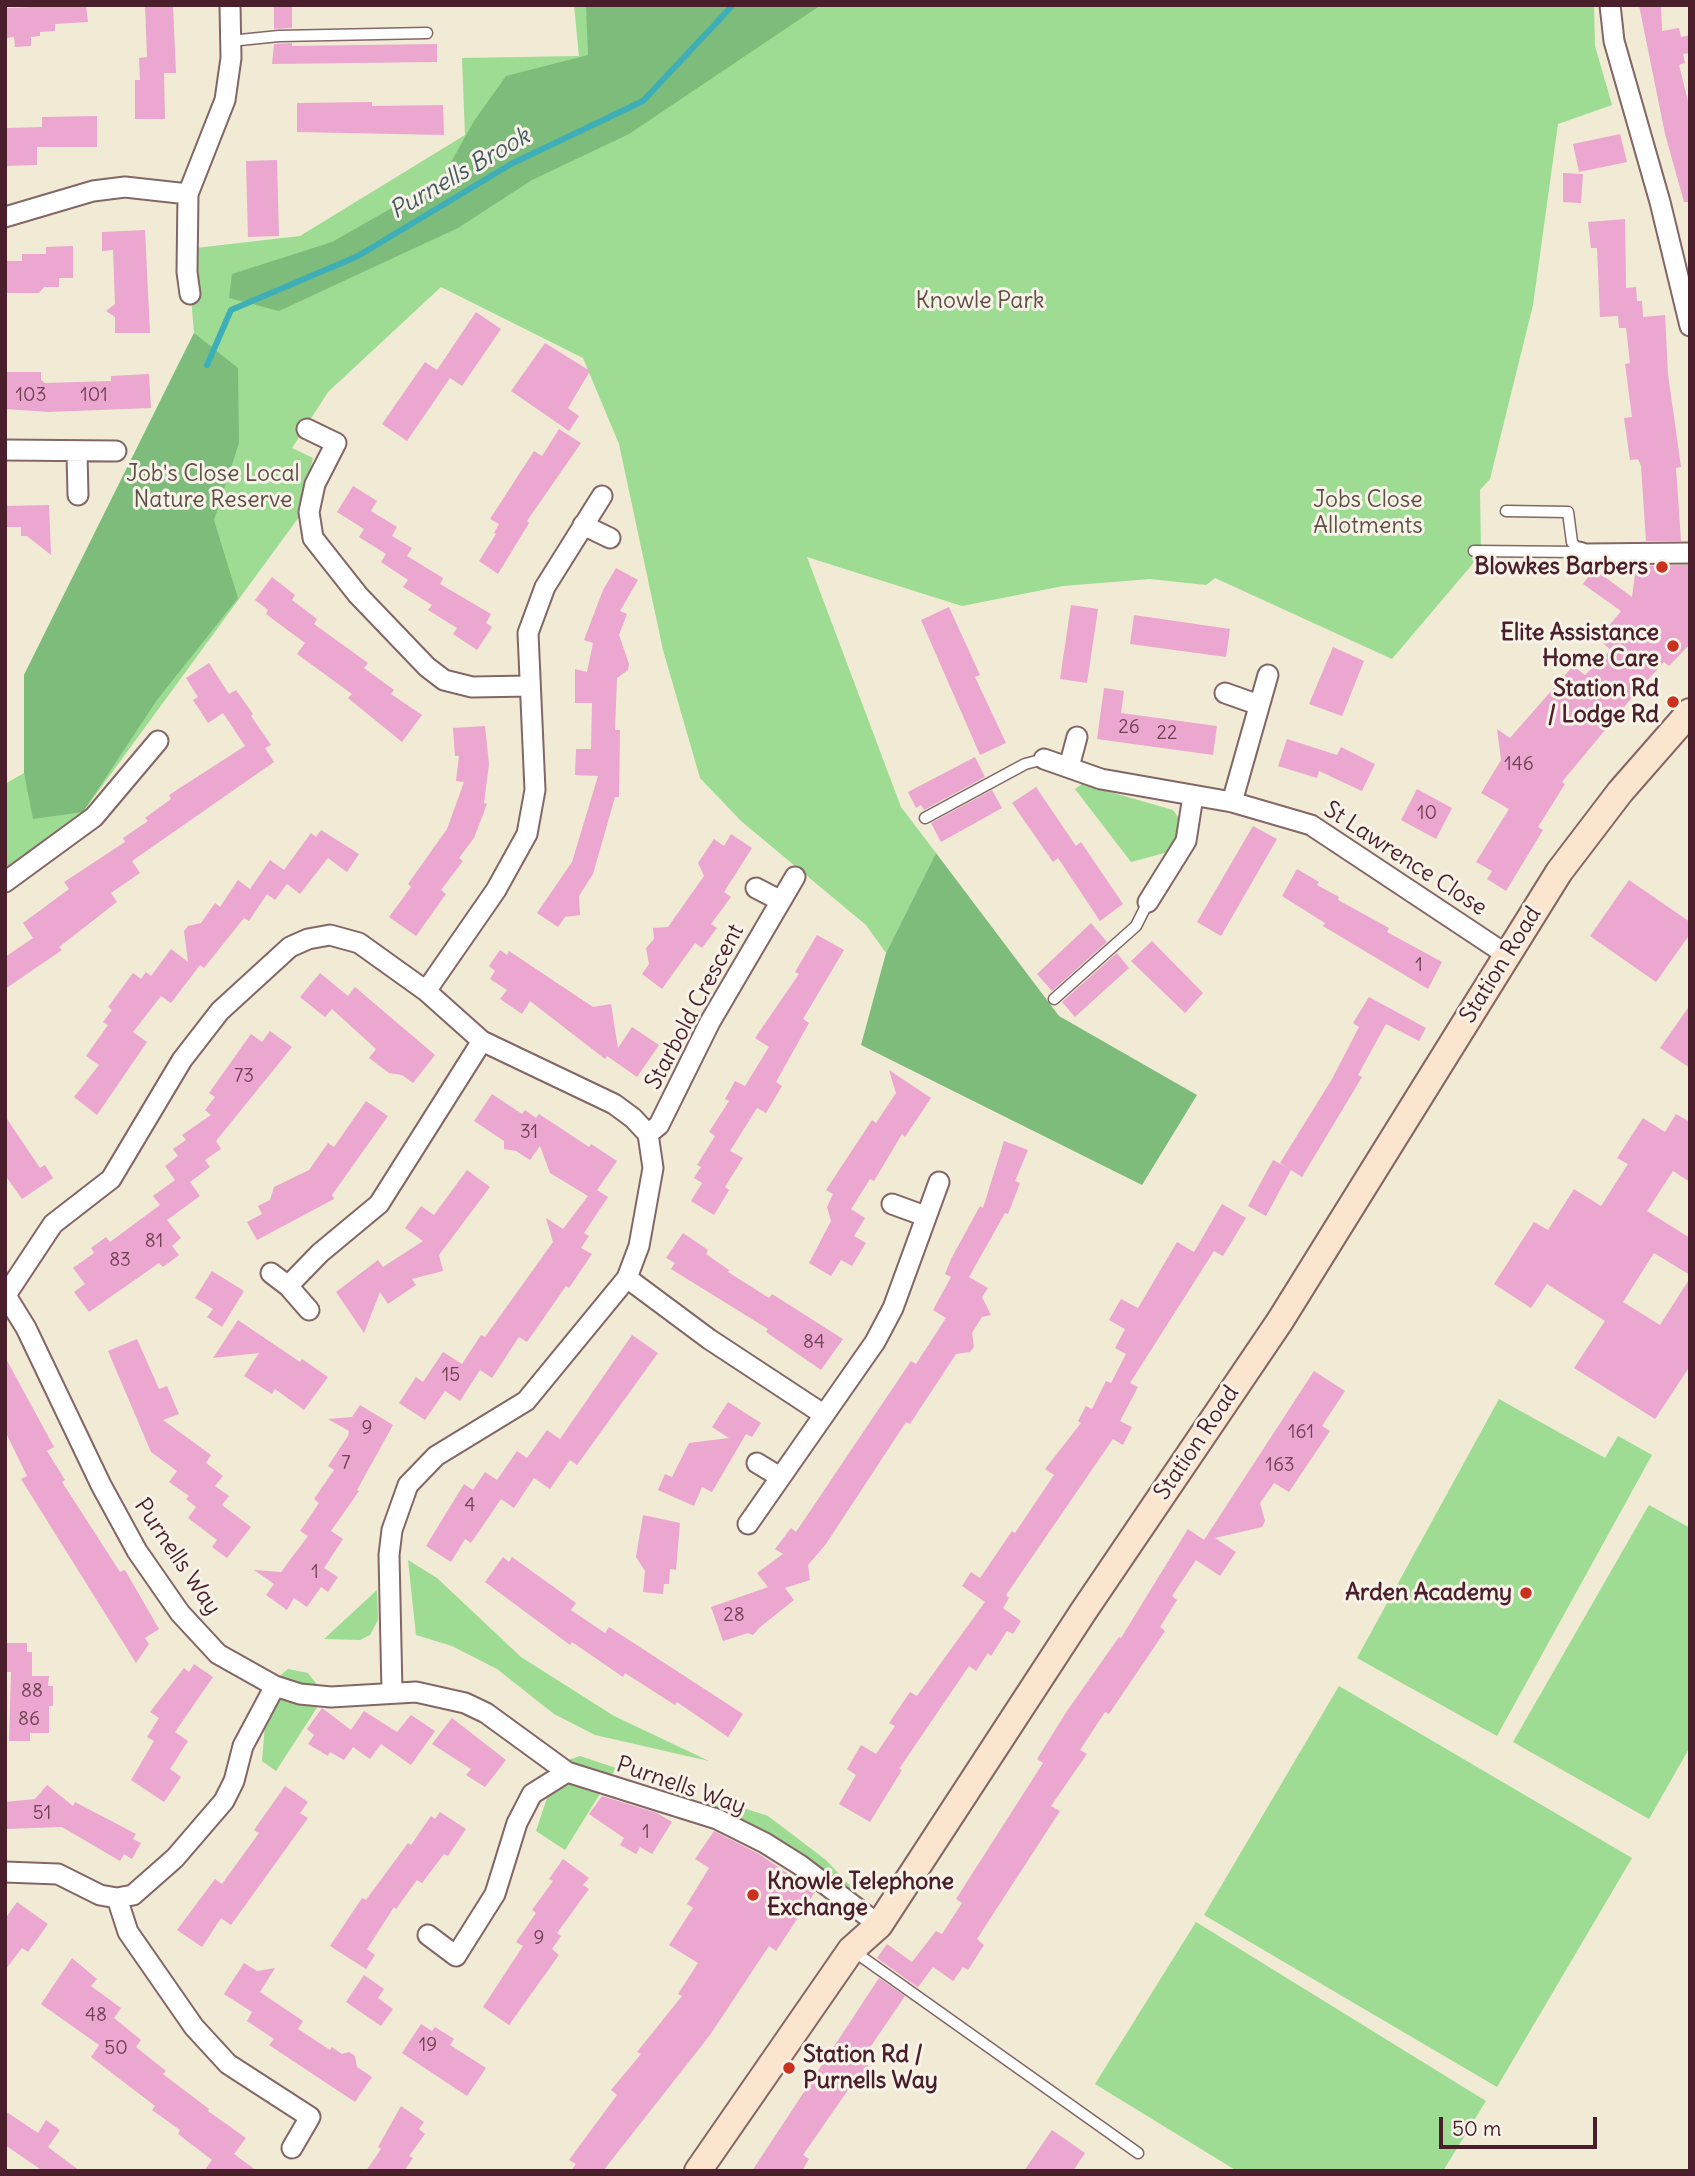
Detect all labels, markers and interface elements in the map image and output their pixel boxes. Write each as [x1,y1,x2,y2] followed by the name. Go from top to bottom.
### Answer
[385,122,535,226] water label: Purnells Brook
[915,287,1045,315] park label: Knowle Park
[16,385,46,407] house number: 103
[80,385,108,407] house number: 101
[126,460,300,514] park label: Job's Close Local Nature Reserve
[1313,486,1423,540] park label: Jobs Close Allotments
[1474,553,1648,581] place label: Blowkes Barbers
[1654,559,1670,575] marker: Blowkes Barbers
[1501,619,1659,673] place label: Elite Assistance Home Care
[1665,638,1681,654] marker: Elite Assistance Home Care
[1548,675,1659,729] place label: Station Rd / Lodge Rd
[1665,694,1681,710] marker: Station Rd / Lodge Rd
[1118,717,1140,739] house number: 26
[1157,723,1177,745] house number: 22
[1504,754,1534,776] house number: 146
[1318,796,1492,922] street label: St Lawrence Close
[1417,803,1437,825] house number: 10
[1454,902,1548,1028] street label: Station Road
[640,919,750,1095] street label: Starbold Crescent
[1415,955,1423,977] house number: 1
[234,1066,254,1088] house number: 73
[520,1122,538,1144] house number: 31
[145,1231,163,1253] house number: 81
[109,1250,131,1272] house number: 83
[803,1332,825,1354] house number: 84
[442,1365,460,1387] house number: 15
[1149,1381,1245,1505] street label: Station Road
[362,1418,372,1440] house number: 9
[1288,1422,1314,1444] house number: 161
[341,1453,351,1475] house number: 7
[1265,1455,1295,1477] house number: 163
[128,1493,226,1621] street label: Purnells Way
[465,1495,475,1517] house number: 4
[311,1562,319,1584] house number: 1
[1345,1579,1512,1607] place label: Arden Academy
[1518,1585,1534,1601] marker: Arden Academy
[723,1605,745,1627] house number: 28
[21,1681,43,1703] house number: 88
[18,1709,40,1731] house number: 86
[613,1751,749,1821] street label: Purnells Way
[33,1803,51,1825] house number: 51
[642,1822,650,1844] house number: 1
[767,1868,954,1922] place label: Knowle Telephone Exchange
[745,1887,761,1903] marker: Knowle Telephone Exchange
[534,1928,544,1950] house number: 9
[85,2005,107,2027] house number: 48
[419,2035,437,2057] house number: 19
[104,2038,128,2060] house number: 50
[803,2041,938,2095] place label: Station Rd / Purnells Way
[781,2060,797,2076] marker: Station Rd / Purnells Way
[1443,2102,1600,2146] scale bar
[1452,2115,1501,2142] text: 50 m

